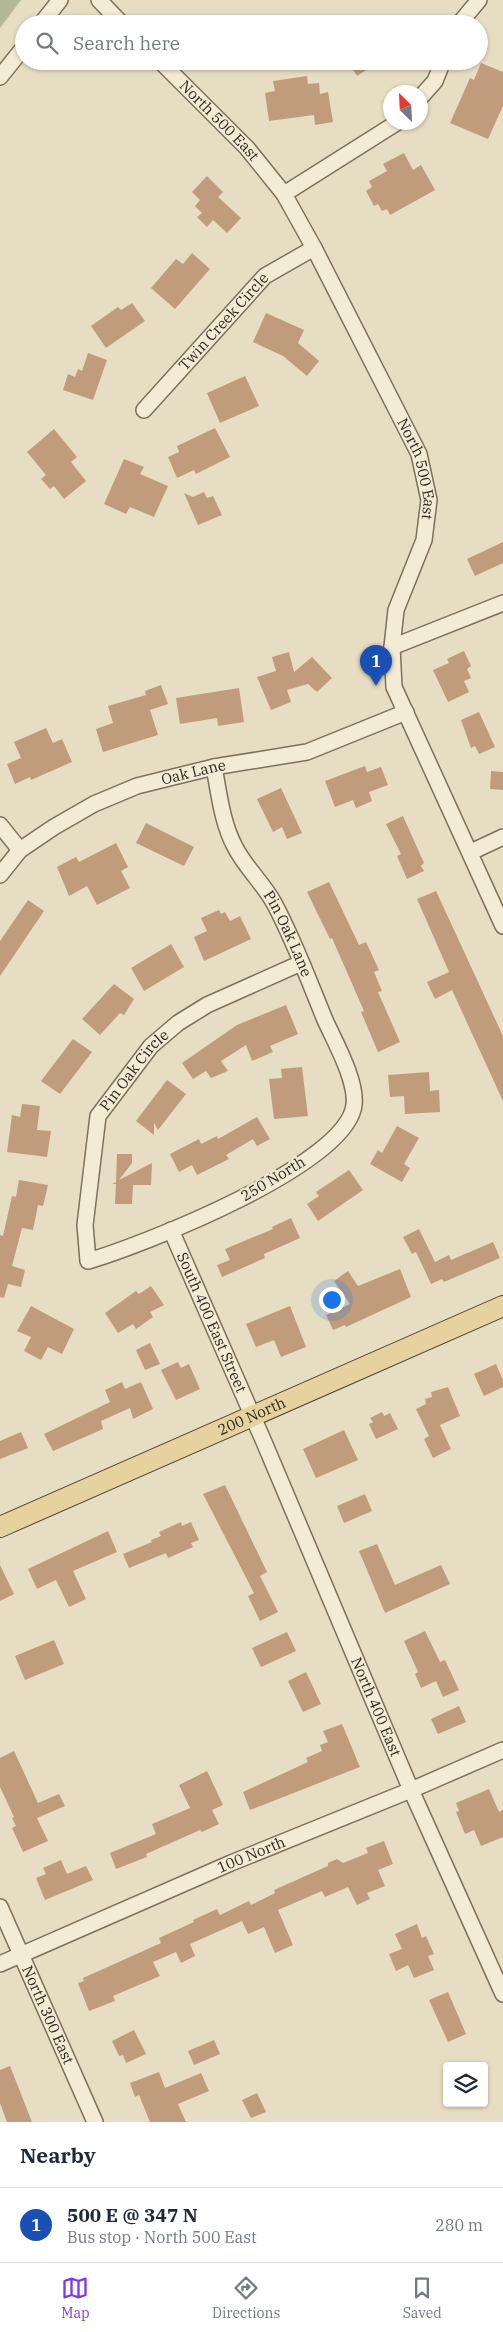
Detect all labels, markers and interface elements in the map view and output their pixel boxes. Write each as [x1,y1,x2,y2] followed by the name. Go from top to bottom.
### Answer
[15,15,488,70] search box
[33,29,61,57] icon: search
[73,31,180,55] text: Search here
[176,76,264,164] street label: North 500 East
[383,85,428,130] north arrow
[174,269,272,374] street label: Twin Creek Circle
[393,415,439,521] street label: North 500 East
[360,645,392,686] pin: 1
[159,755,227,789] street label: Oak Lane
[260,887,317,979] street label: Pin Oak Lane
[95,1025,172,1115] street label: Pin Oak Circle
[237,1152,308,1205] street label: 250 North
[173,1249,251,1395] street label: South 400 East Street
[319,1287,345,1313] your location
[215,1393,288,1439] street label: 200 North
[347,1654,406,1759] street label: North 400 East
[214,1832,288,1877] street label: 100 North
[18,1962,78,2067] street label: North 300 East
[443,2062,488,2107] map controls
[443,2062,488,2107] button: layers
[20,2141,96,2169] text: Nearby
[67,2203,198,2227] text: 500 E @ 347 N
[31,2215,41,2235] text: 1
[435,2215,483,2235] text: 280 m
[67,2227,257,2247] text: Bus stop · North 500 East
[61,2274,90,2322] tab: Map
[212,2274,280,2322] tab: Directions
[403,2274,442,2322] tab: Saved

